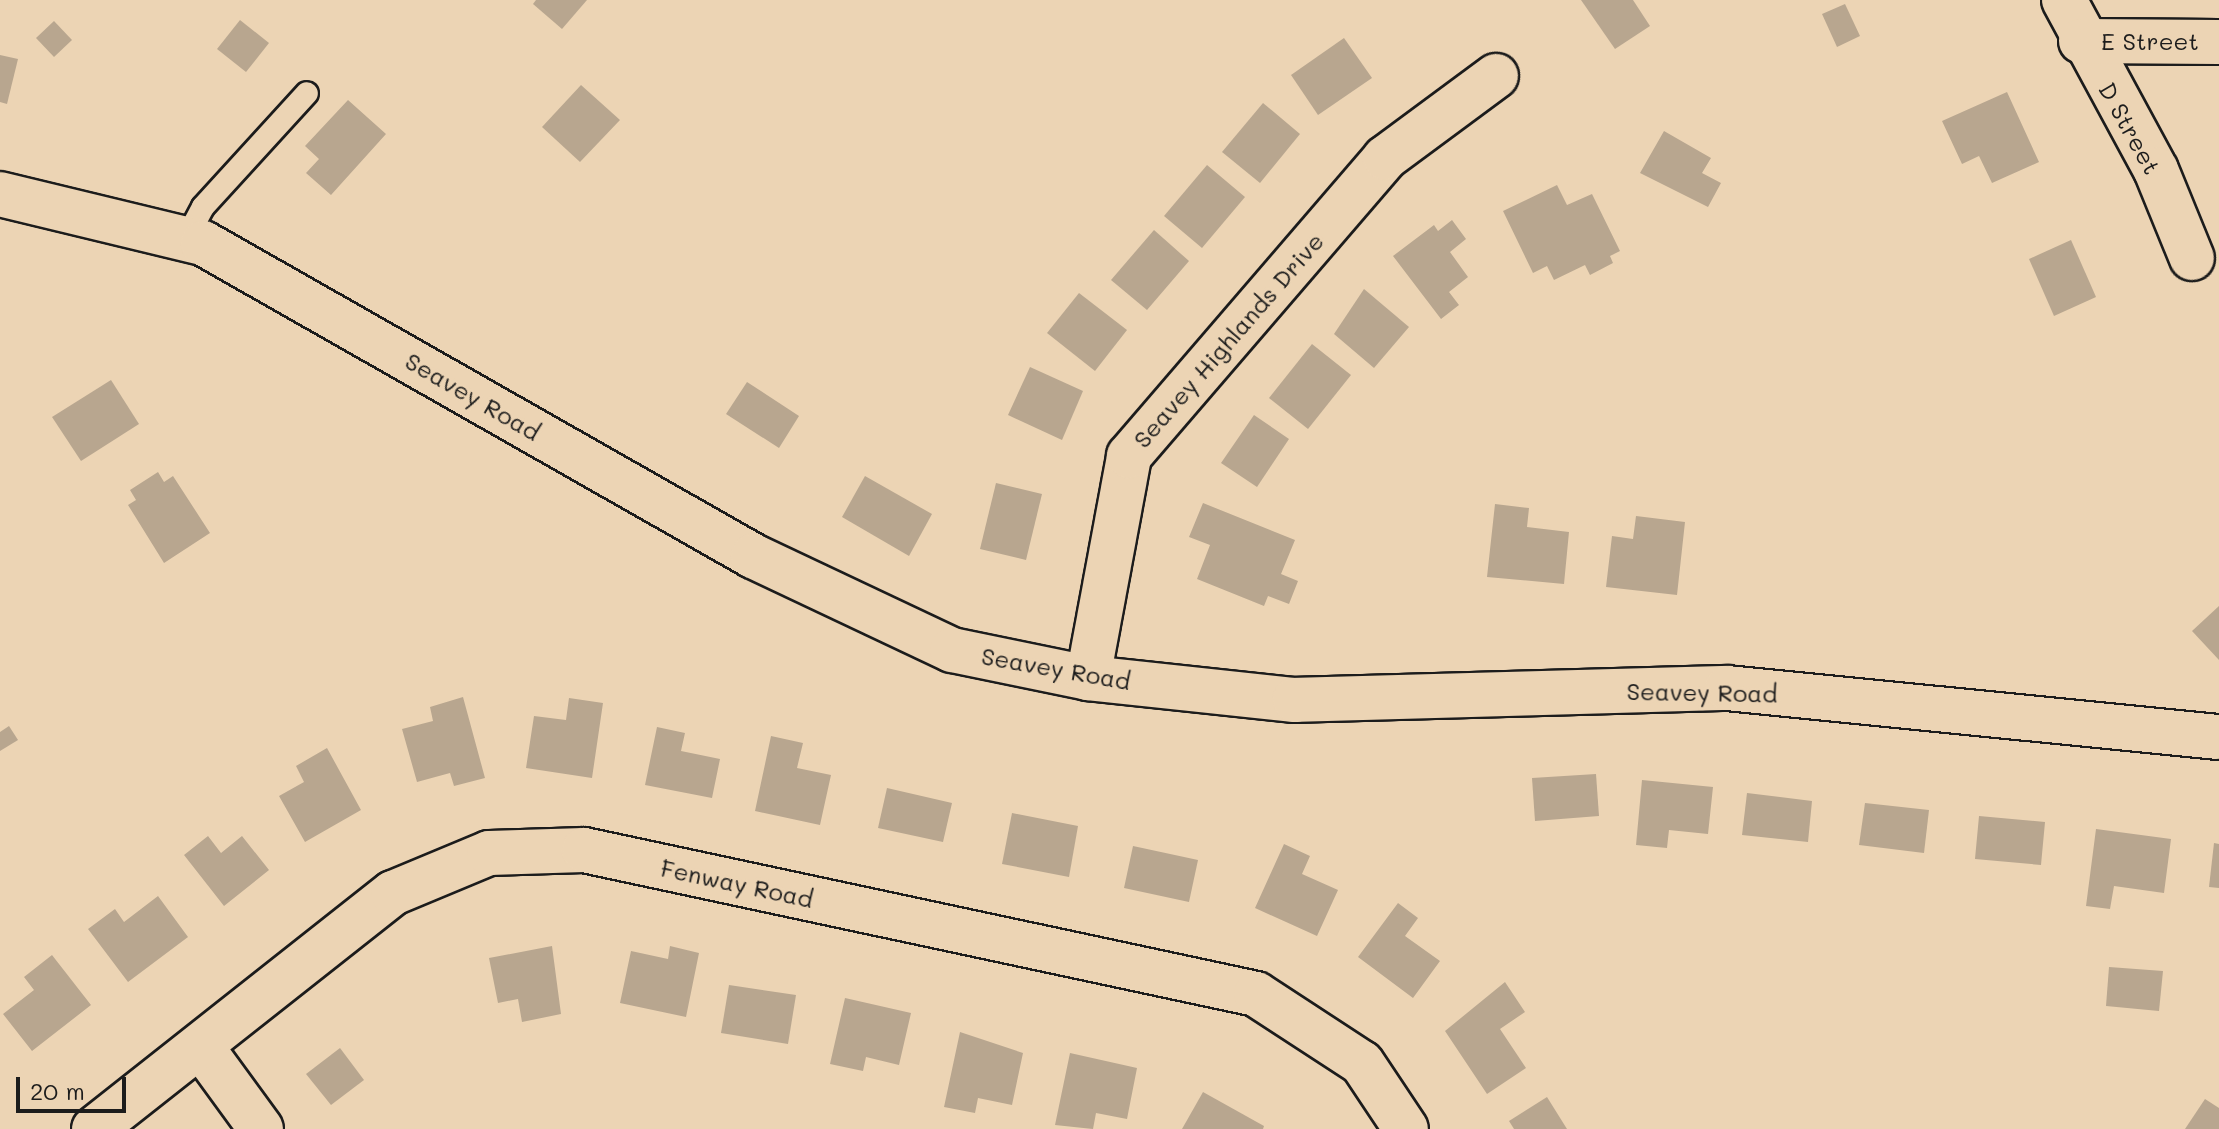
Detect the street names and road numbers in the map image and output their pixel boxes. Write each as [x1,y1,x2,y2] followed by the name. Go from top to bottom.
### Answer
[2101,27,2199,55] street label: E Street
[2093,77,2167,179] street label: D Street
[1127,227,1329,453] street label: Seavey Highlands Drive
[400,346,546,446] street label: Seavey Road
[979,641,1133,695] street label: Seavey Road
[1626,676,1778,708] street label: Seavey Road
[658,853,816,913] street label: Fenway Road

